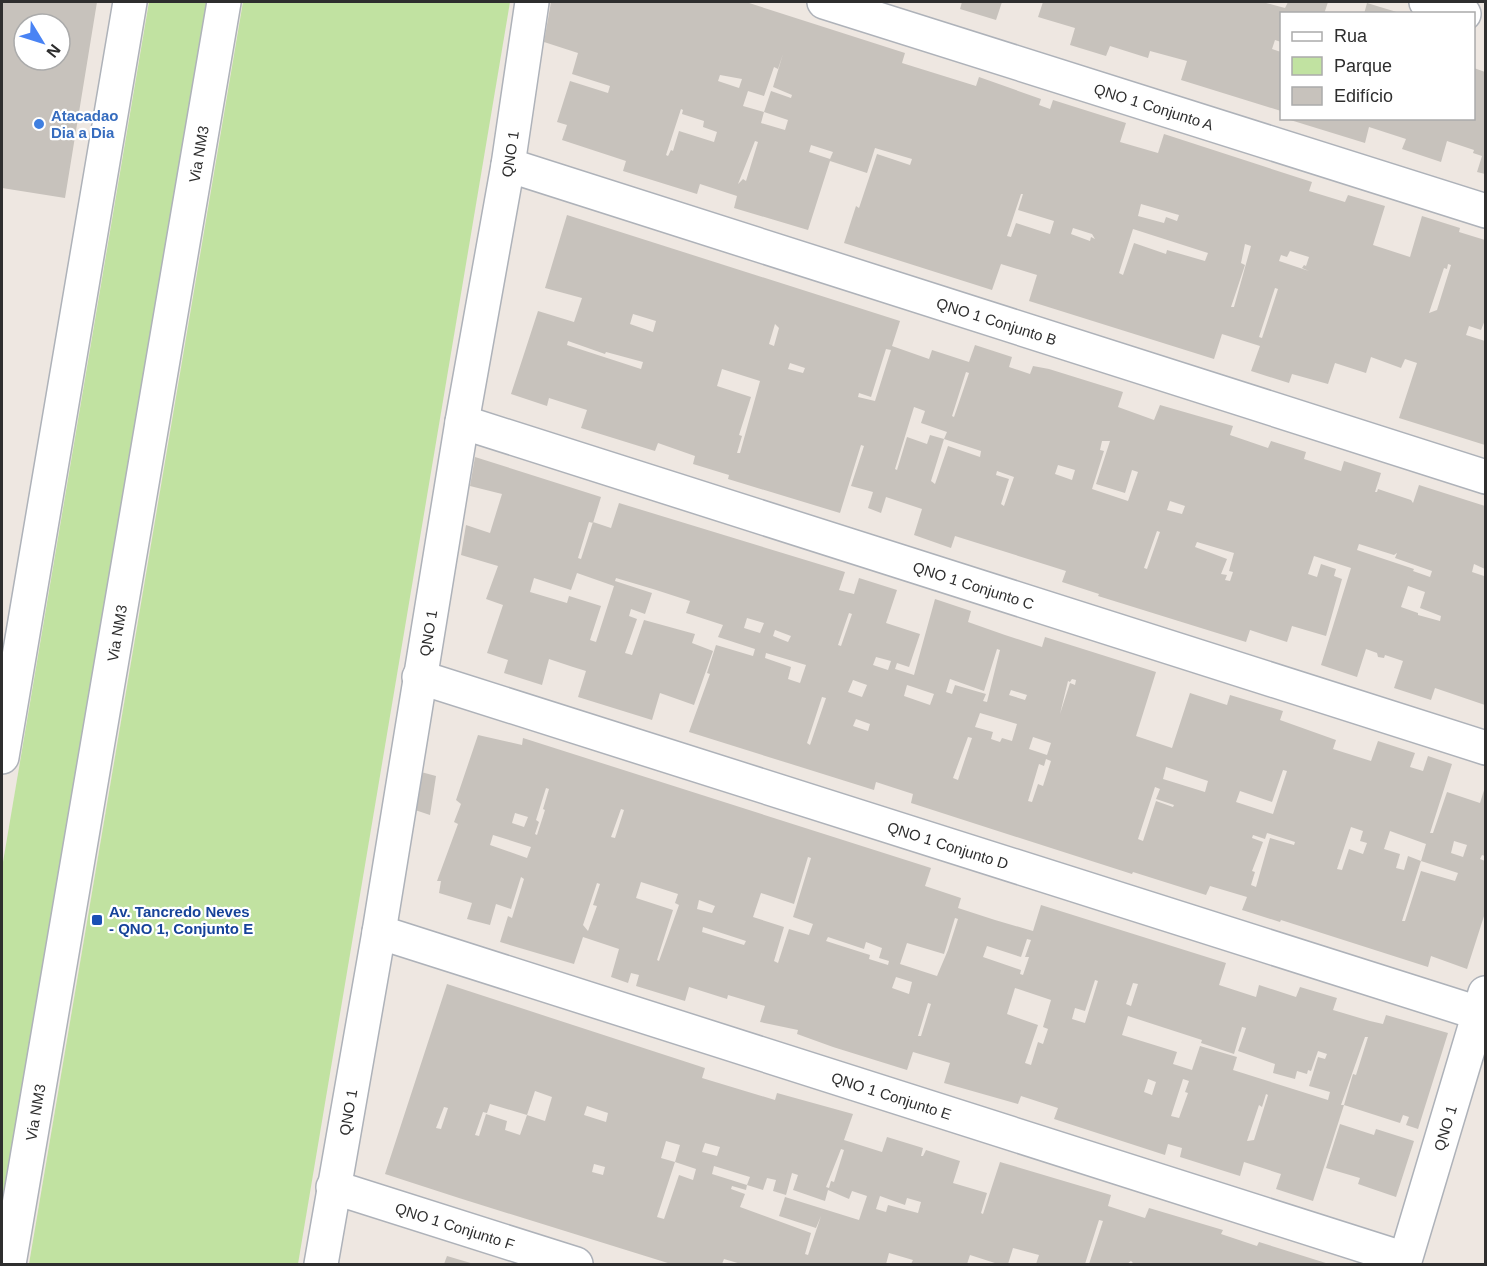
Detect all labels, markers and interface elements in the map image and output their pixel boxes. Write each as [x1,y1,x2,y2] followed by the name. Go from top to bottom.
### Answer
[12,12,72,72] north arrow
[1280,12,1475,120] legend
[1334,26,1368,46] text: Rua
[43,41,64,61] text: N
[1334,56,1392,76] text: Parque
[1092,79,1216,133] street label: QNO 1 Conjunto A
[1334,86,1393,106] text: Edifício
[51,107,119,141] place label: Atacadao Dia a Dia
[32,117,46,131] marker: Atacadao Dia a Dia
[185,124,211,184] street label: Via NM3
[497,130,521,178] street label: QNO 1
[935,294,1059,348] street label: QNO 1 Conjunto B
[911,558,1036,612] street label: QNO 1 Conjunto C
[103,603,130,663] street label: Via NM3
[416,609,440,657] street label: QNO 1
[885,818,1011,872] street label: QNO 1 Conjunto D
[109,903,253,937] place label: Av. Tancredo Neves - QNO 1, Conjunto E
[90,913,104,927] marker: Av. Tancredo Neves - QNO 1, Conjunto E
[829,1068,954,1122] street label: QNO 1 Conjunto E
[22,1083,48,1142] street label: Via NM3
[335,1088,360,1137] street label: QNO 1
[1430,1103,1459,1153] street label: QNO 1
[393,1199,517,1253] street label: QNO 1 Conjunto F

